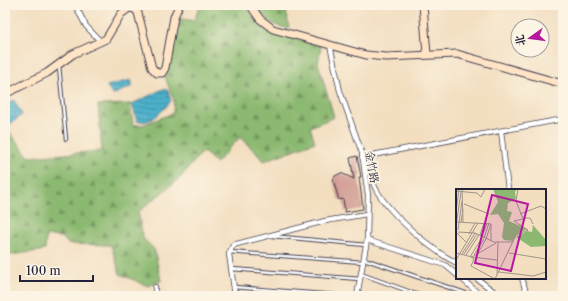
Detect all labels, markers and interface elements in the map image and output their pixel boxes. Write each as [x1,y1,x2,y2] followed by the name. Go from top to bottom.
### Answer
[510,18,550,58] north arrow
[512,33,528,47] text: 北
[362,150,382,184] street label: 金竹路
[456,189,546,279] inset map
[20,257,93,283] scale bar
[26,263,61,278] text: 100 m

